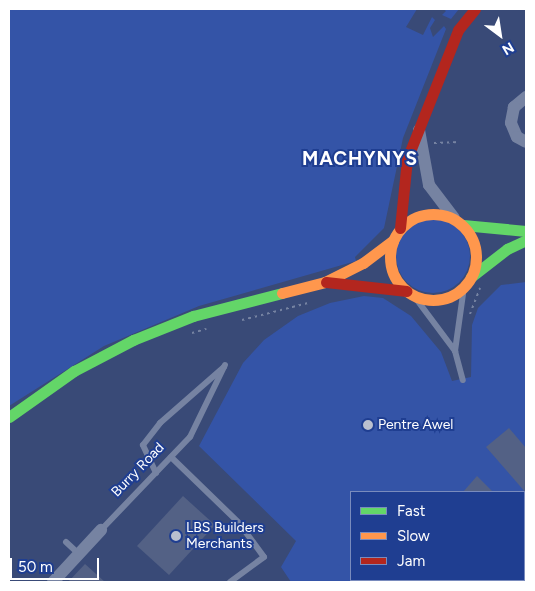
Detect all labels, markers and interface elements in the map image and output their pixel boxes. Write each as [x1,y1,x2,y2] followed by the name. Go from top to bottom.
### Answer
[475,10,525,60] north arrow
[499,38,517,58] text: N
[301,148,419,170] district label: MACHYNYS
[378,417,453,433] place label: Pentre Awel
[362,419,374,431] marker: Pentre Awel
[108,439,168,501] street label: Burry Road
[350,491,525,581] legend
[397,502,425,520] text: Fast
[186,520,264,552] place label: LBS Builders Merchants
[397,527,430,545] text: Slow
[170,530,182,542] marker: LBS Builders Merchants
[12,548,101,580] scale bar
[397,552,425,570] text: Jam
[18,558,53,576] text: 50 m

